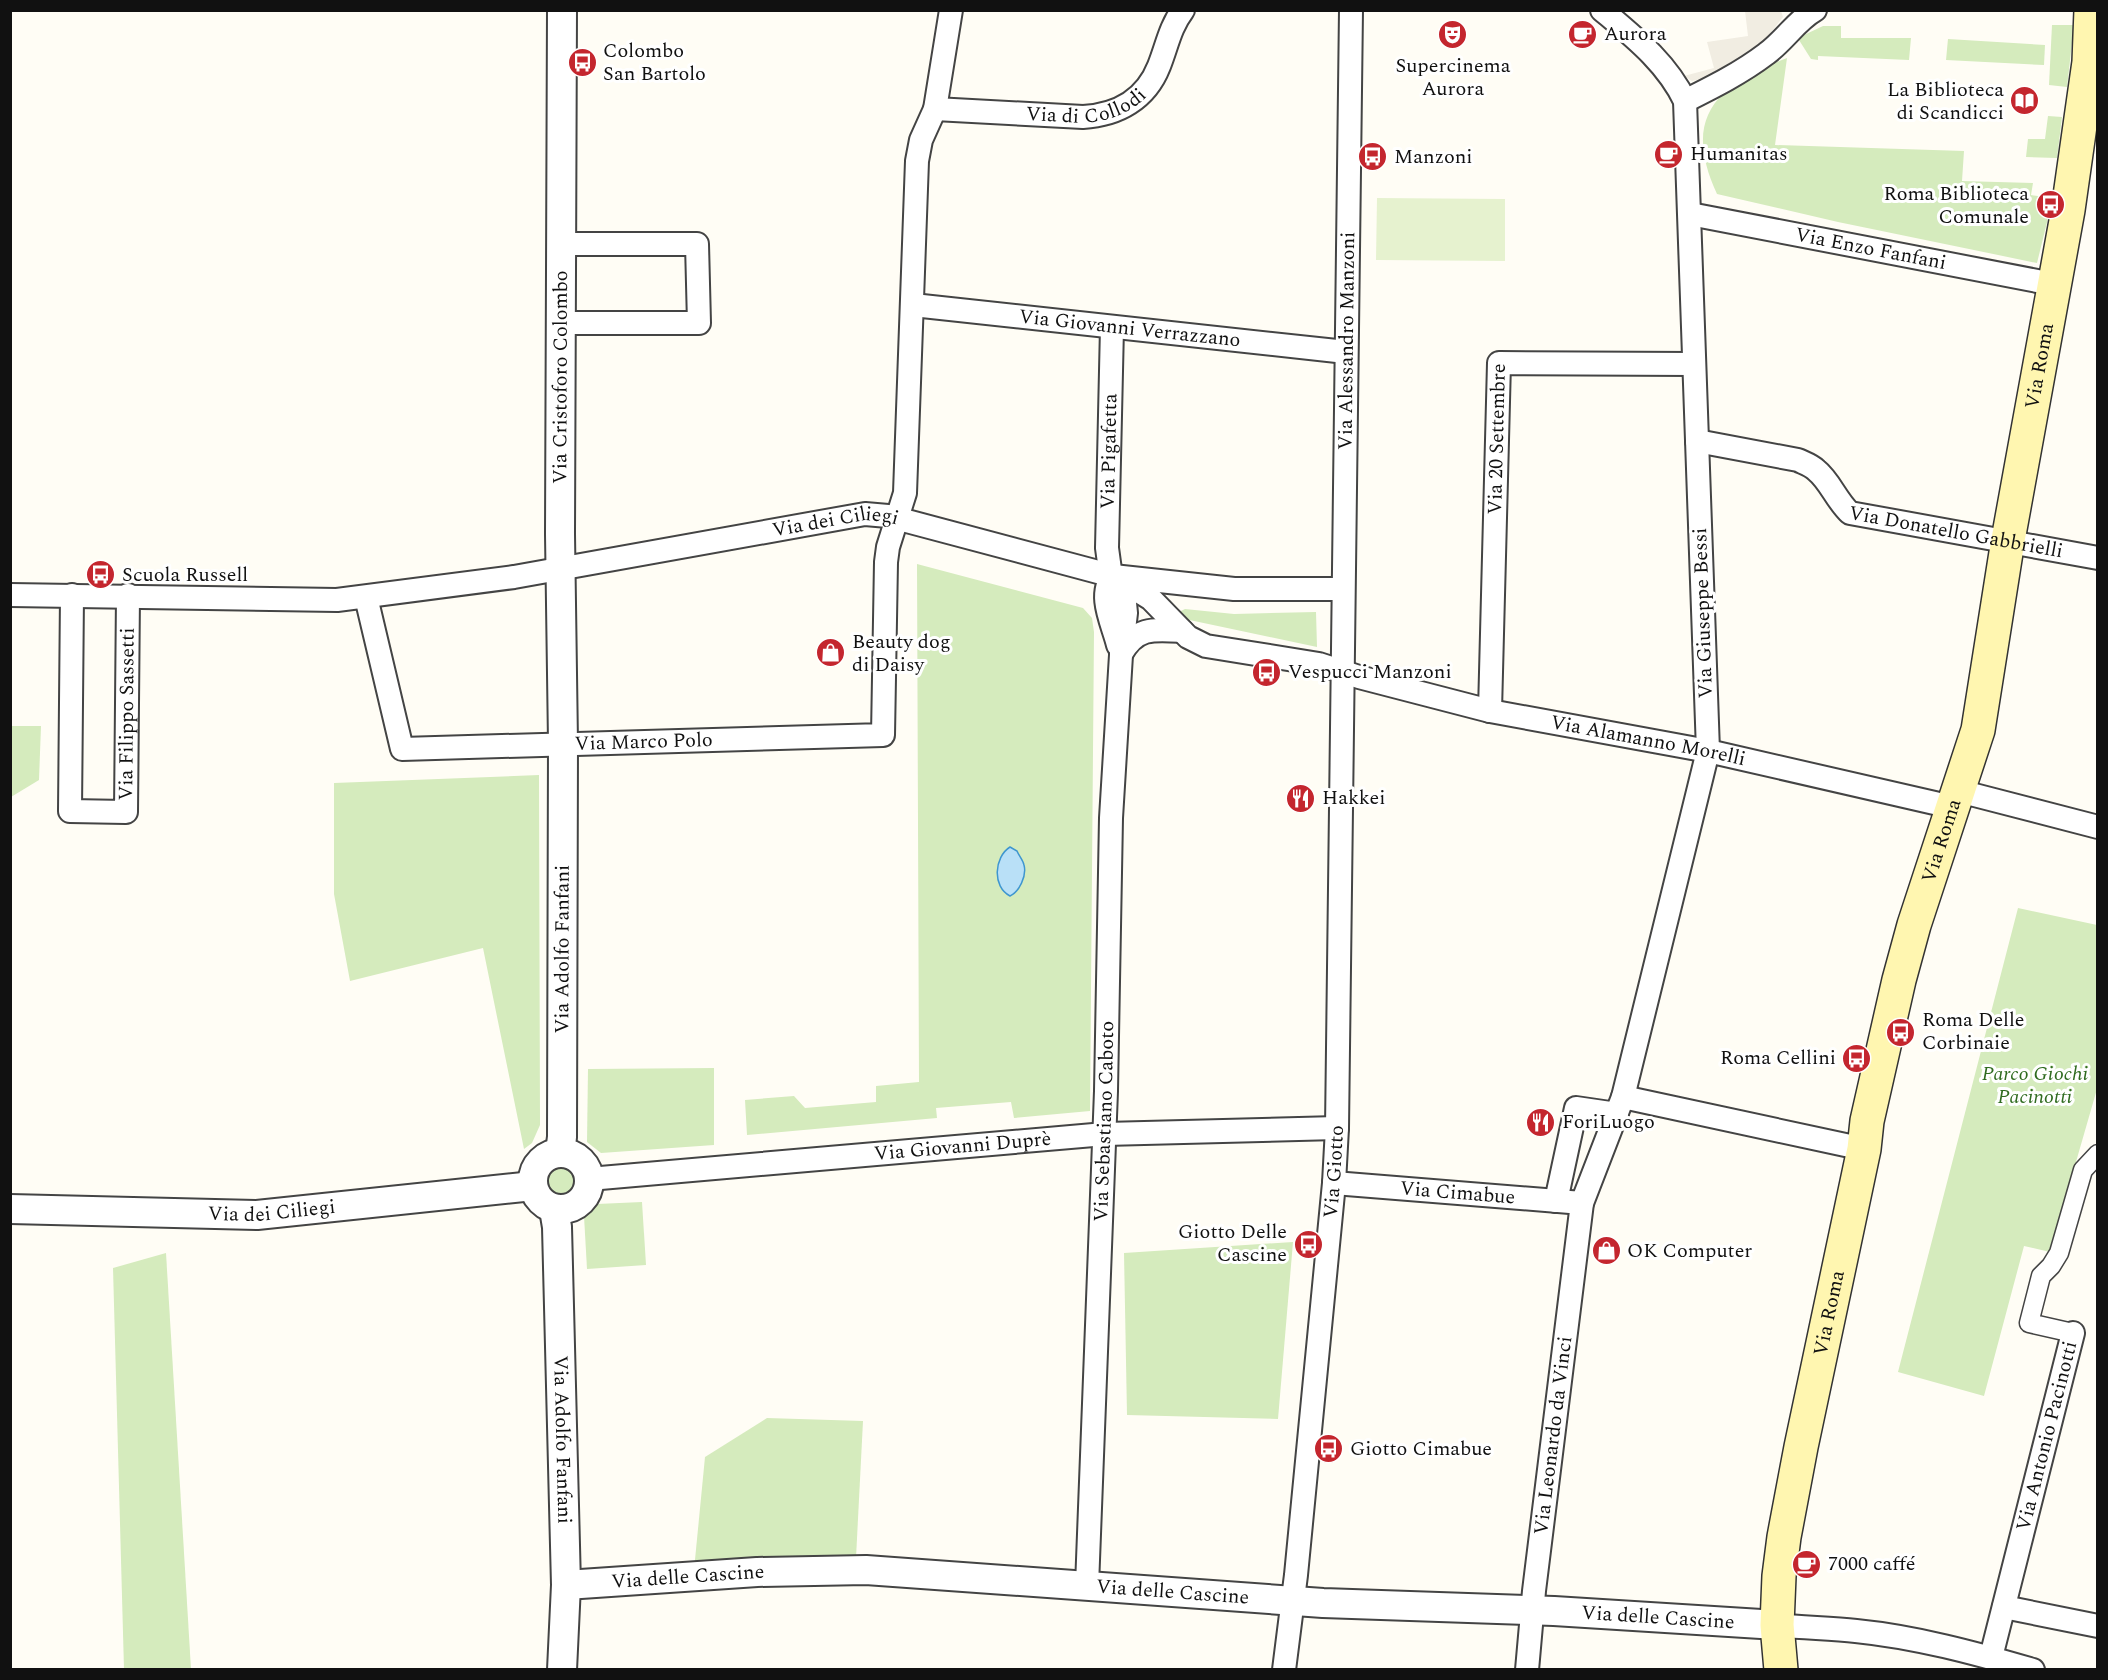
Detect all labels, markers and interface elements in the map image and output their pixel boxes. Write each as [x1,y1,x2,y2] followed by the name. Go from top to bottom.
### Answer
[1567,18,1599,50] cafe icon: Aurora
[1437,19,1469,51] theatre icon: Supercinema Aurora
[1604,19,1667,49] place label: Aurora
[603,36,706,89] place label: Colombo San Bartolo
[566,46,598,78] bus stop icon: Colombo San Bartolo
[1396,51,1511,104] place label: Supercinema Aurora
[1887,75,2004,128] place label: La Biblioteca di Scandicci
[1025,81,1153,132] street label: Via di Collodi
[2009,85,2041,117] library icon: La Biblioteca di Scandicci
[1653,138,1685,170] cafe icon: Humanitas
[1690,139,1788,169] place label: Humanitas
[1357,141,1389,173] bus stop icon: Manzoni
[1394,142,1473,172] place label: Manzoni
[1883,179,2029,232] place label: Roma Biblioteca Comunale
[2034,189,2066,221] bus stop icon: Roma Biblioteca Comunale
[1793,220,1949,278] street label: Via Enzo Fanfani
[1330,231,1363,450] street label: Via Alessandro Manzoni
[545,270,576,484] street label: Via Cristoforo Colombo
[1017,302,1242,355] street label: Via Giovanni Verrazzano
[2017,320,2062,411] street label: Via Roma
[1480,363,1514,515] street label: Via 20 Settembre
[1093,393,1125,509] street label: Via Pigafetta
[1846,498,2065,566] street label: Via Donatello Gabbrielli
[770,499,902,545] street label: Via dei Ciliegi
[1685,527,1721,699] street label: Via Giuseppe Bessi
[85,559,117,591] bus stop icon: Scuola Russell
[122,560,248,590] place label: Scuola Russell
[111,627,143,801] street label: Via Filippo Sassetti
[852,627,951,680] place label: Beauty dog di Daisy
[815,637,847,669] shop icon: Beauty dog di Daisy
[1251,656,1283,688] bus stop icon: Vespucci Manzoni
[1288,657,1452,687] place label: Vespucci Manzoni
[1548,707,1749,774] street label: Via Alamanno Morelli
[574,725,713,759] street label: Via Marco Polo
[1285,782,1317,814] restaurant icon: Hakkei
[1322,783,1386,813] place label: Hakkei
[1914,795,1969,887] street label: Via Roma
[547,865,578,1033] street label: Via Adolfo Fanfani
[1922,1005,2025,1058] place label: Roma Delle Corbinaie
[1885,1016,1917,1048] bus stop icon: Roma Delle Corbinaie
[1086,1021,1122,1222] street label: Via Sebastiano Caboto
[1841,1042,1873,1074] bus stop icon: Roma Cellini
[1720,1043,1836,1073] place label: Roma Cellini
[1982,1059,2088,1112] park label: Parco Giochi Pacinotti
[1525,1106,1557,1138] restaurant icon: ForiLuogo
[1562,1107,1655,1137] place label: ForiLuogo
[873,1124,1052,1169] street label: Via Giovanni Duprè
[1316,1124,1352,1220] street label: Via Giotto
[1399,1173,1516,1213] street label: Via Cimabue
[208,1192,337,1230] street label: Via dei Ciliegi
[1178,1217,1287,1270] place label: Giotto Delle Cascine
[1292,1228,1324,1260] bus stop icon: Giotto Delle Cascine
[1590,1235,1622,1267] shop icon: OK Computer
[1627,1236,1752,1266] place label: OK Computer
[1806,1267,1853,1359] street label: Via Roma
[1526,1334,1580,1536] street label: Via Leonardo da Vinci
[2008,1338,2085,1534] street label: Via Antonio Pacinotti
[545,1355,579,1524] street label: Via Adolfo Fanfani
[1313,1433,1345,1465] bus stop icon: Giotto Cimabue
[1350,1434,1492,1464] place label: Giotto Cimabue
[1791,1548,1823,1580] cafe icon: 7000 caffé
[1828,1549,1916,1579] place label: 7000 caffé
[610,1557,765,1597] street label: Via delle Cascine
[1095,1572,1250,1613] street label: Via delle Cascine
[1581,1598,1735,1637] street label: Via delle Cascine

